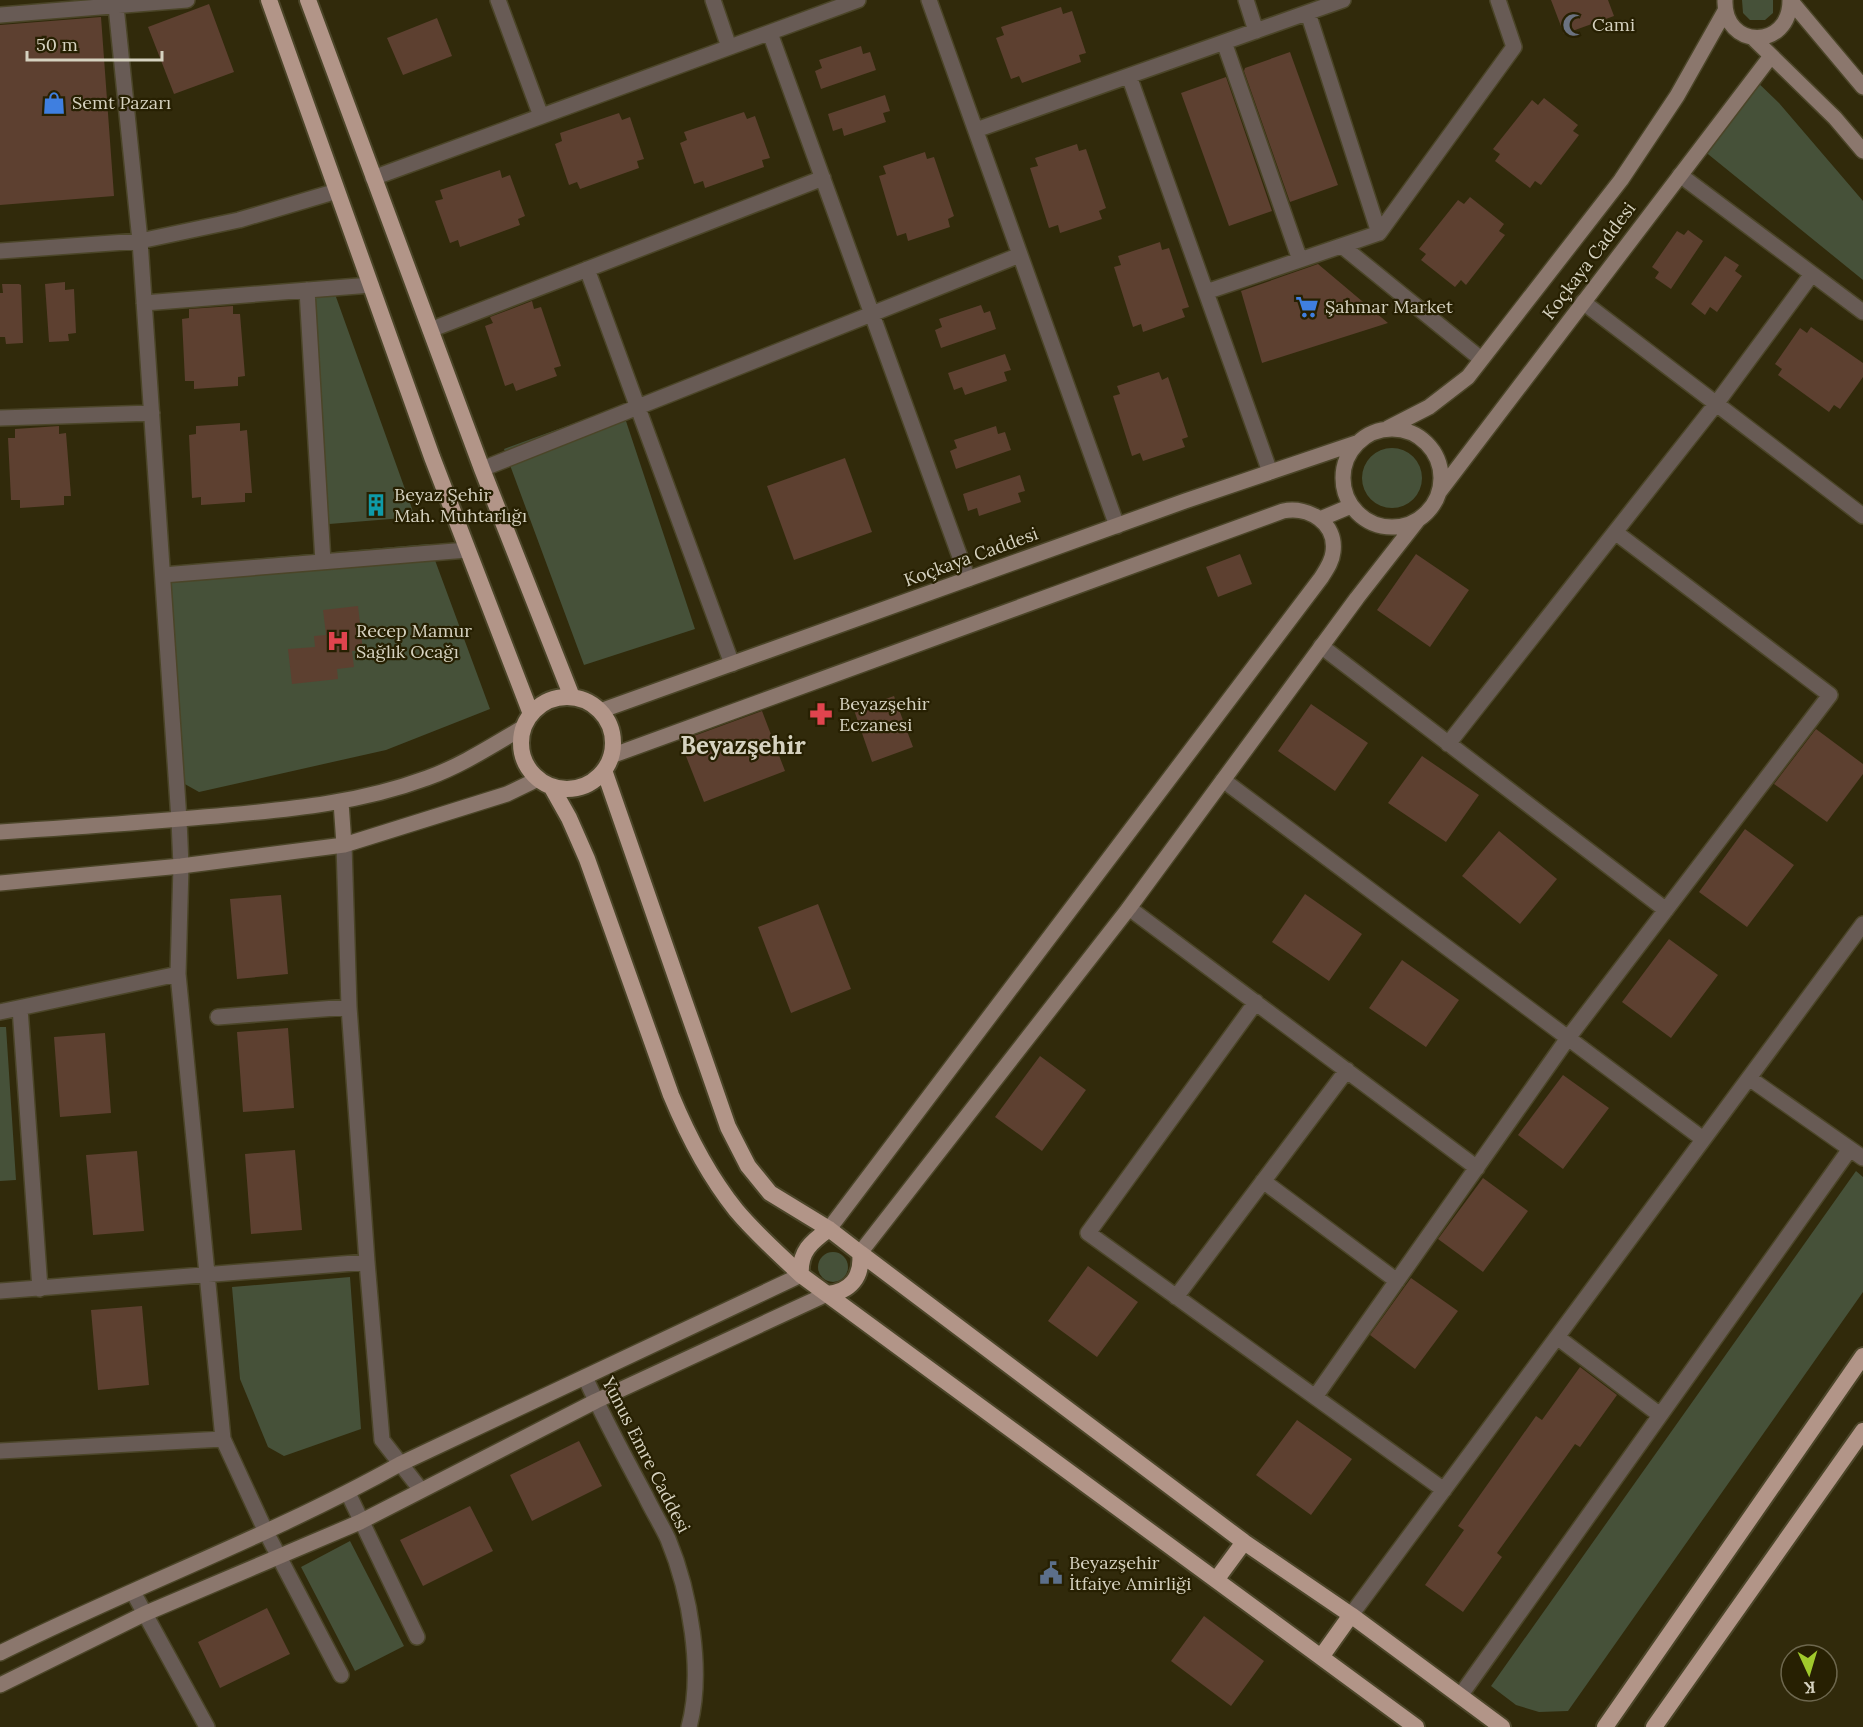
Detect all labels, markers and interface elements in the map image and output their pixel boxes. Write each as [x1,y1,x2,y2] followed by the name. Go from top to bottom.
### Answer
[1561,12,1587,38] mosque icon: Cami
[1592,13,1635,36] place label: Cami
[27,24,162,62] scale bar
[36,33,78,56] text: 50 m
[41,90,67,116] shop icon: Semt Pazarı
[72,91,171,114] place label: Semt Pazarı
[1537,197,1640,324] street label: Koçkaya Caddesi
[1294,294,1320,320] supermarket icon: Şahmar Market
[1325,295,1453,318] place label: Şahmar Market
[394,483,527,527] place label: Beyaz Şehir Mah. Muhtarlığı
[363,492,389,518] building icon: Beyaz Şehir Mah. Muhtarlığı
[901,522,1041,591] street label: Koçkaya Caddesi
[356,619,472,663] place label: Recep Mamur Sağlık Ocağı
[325,628,351,654] hospital icon: Recep Mamur Sağlık Ocağı
[839,692,930,736] place label: Beyazşehir Eczanesi
[808,701,834,727] pharmacy icon: Beyazşehir Eczanesi
[680,730,806,761] district label: Beyazşehir
[597,1372,696,1537] street label: Yunus Emre Caddesi
[1069,1551,1191,1595] place label: Beyazşehir İtfaiye Amirliği
[1038,1560,1064,1586] public building icon: Beyazşehir İtfaiye Amirliği
[1779,1643,1839,1703] north arrow
[1803,1678,1816,1698] text: K

